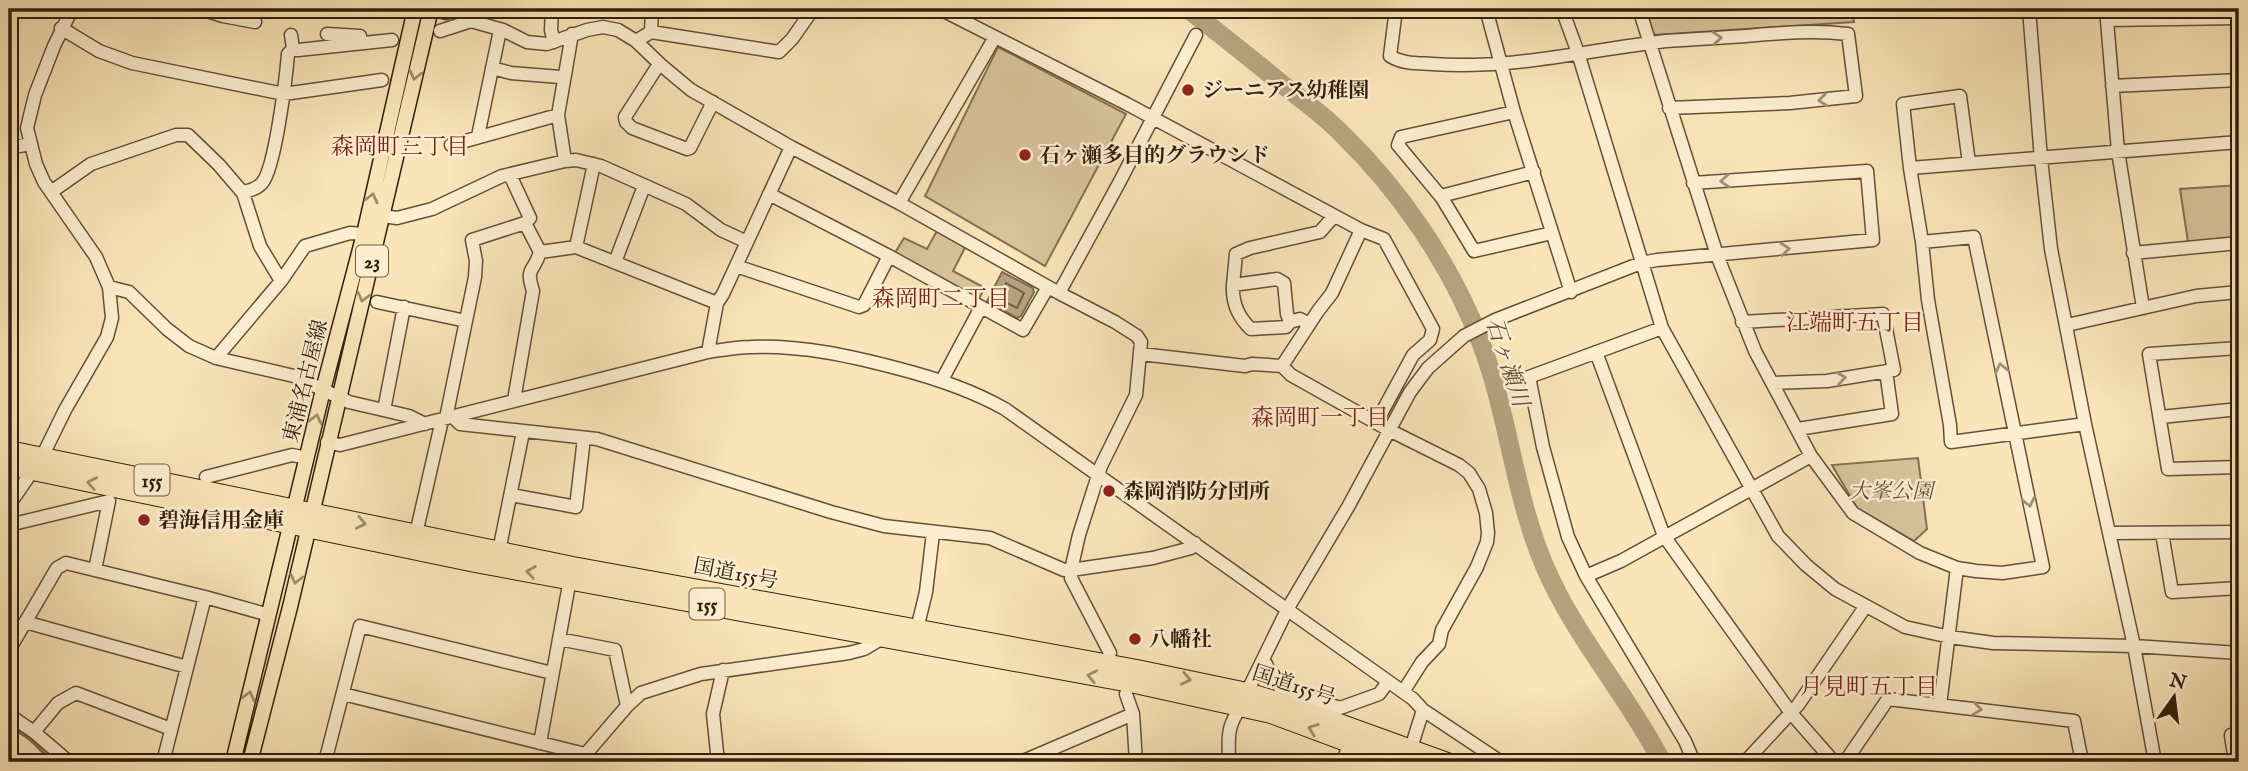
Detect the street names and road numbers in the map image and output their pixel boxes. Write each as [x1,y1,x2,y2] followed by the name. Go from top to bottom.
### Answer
[356,246,388,276] road number: 23
[278,317,335,446] street label: 東浦名古屋線
[134,464,170,495] road number: 155
[691,553,781,596] street label: 国道155号
[690,589,724,620] road number: 155
[1248,660,1339,713] street label: 国道155号

